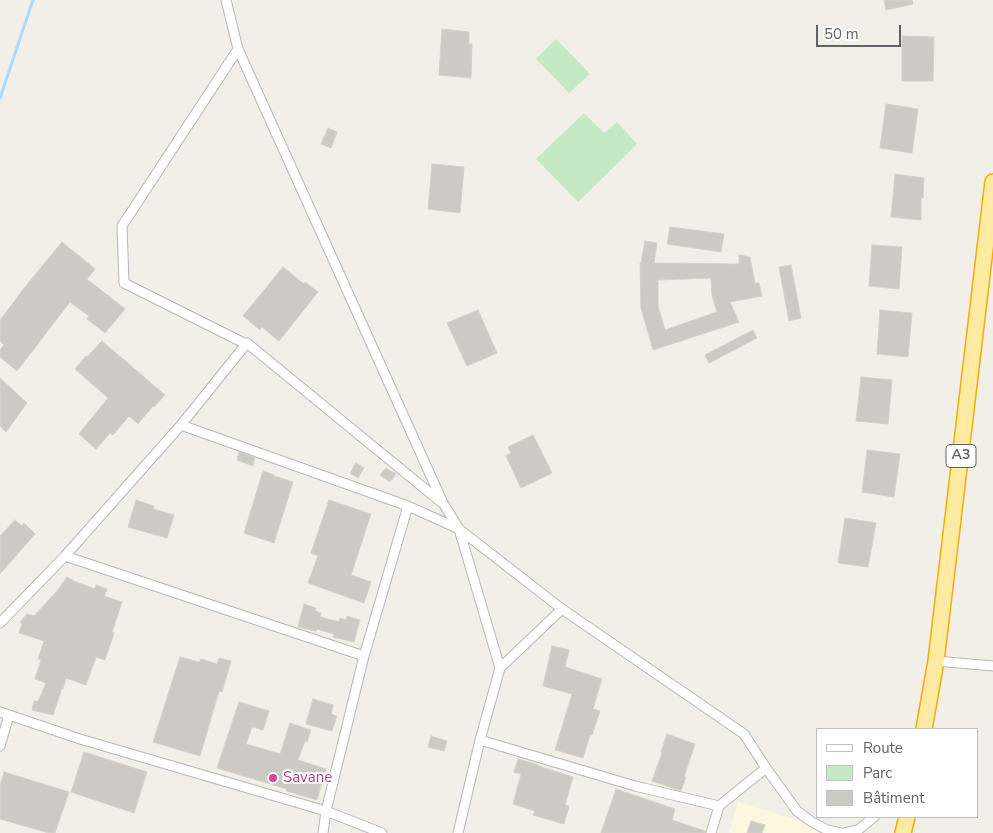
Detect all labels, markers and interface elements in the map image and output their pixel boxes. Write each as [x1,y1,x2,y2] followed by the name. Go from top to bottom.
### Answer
[818,15,903,47] scale bar
[824,24,859,44] text: 50 m
[946,444,976,468] road number: A3
[816,728,978,818] legend
[863,738,903,758] text: Route
[863,763,892,783] text: Parc
[283,769,332,787] place label: Savane
[267,772,279,784] marker: Savane
[863,788,924,808] text: Bâtiment

